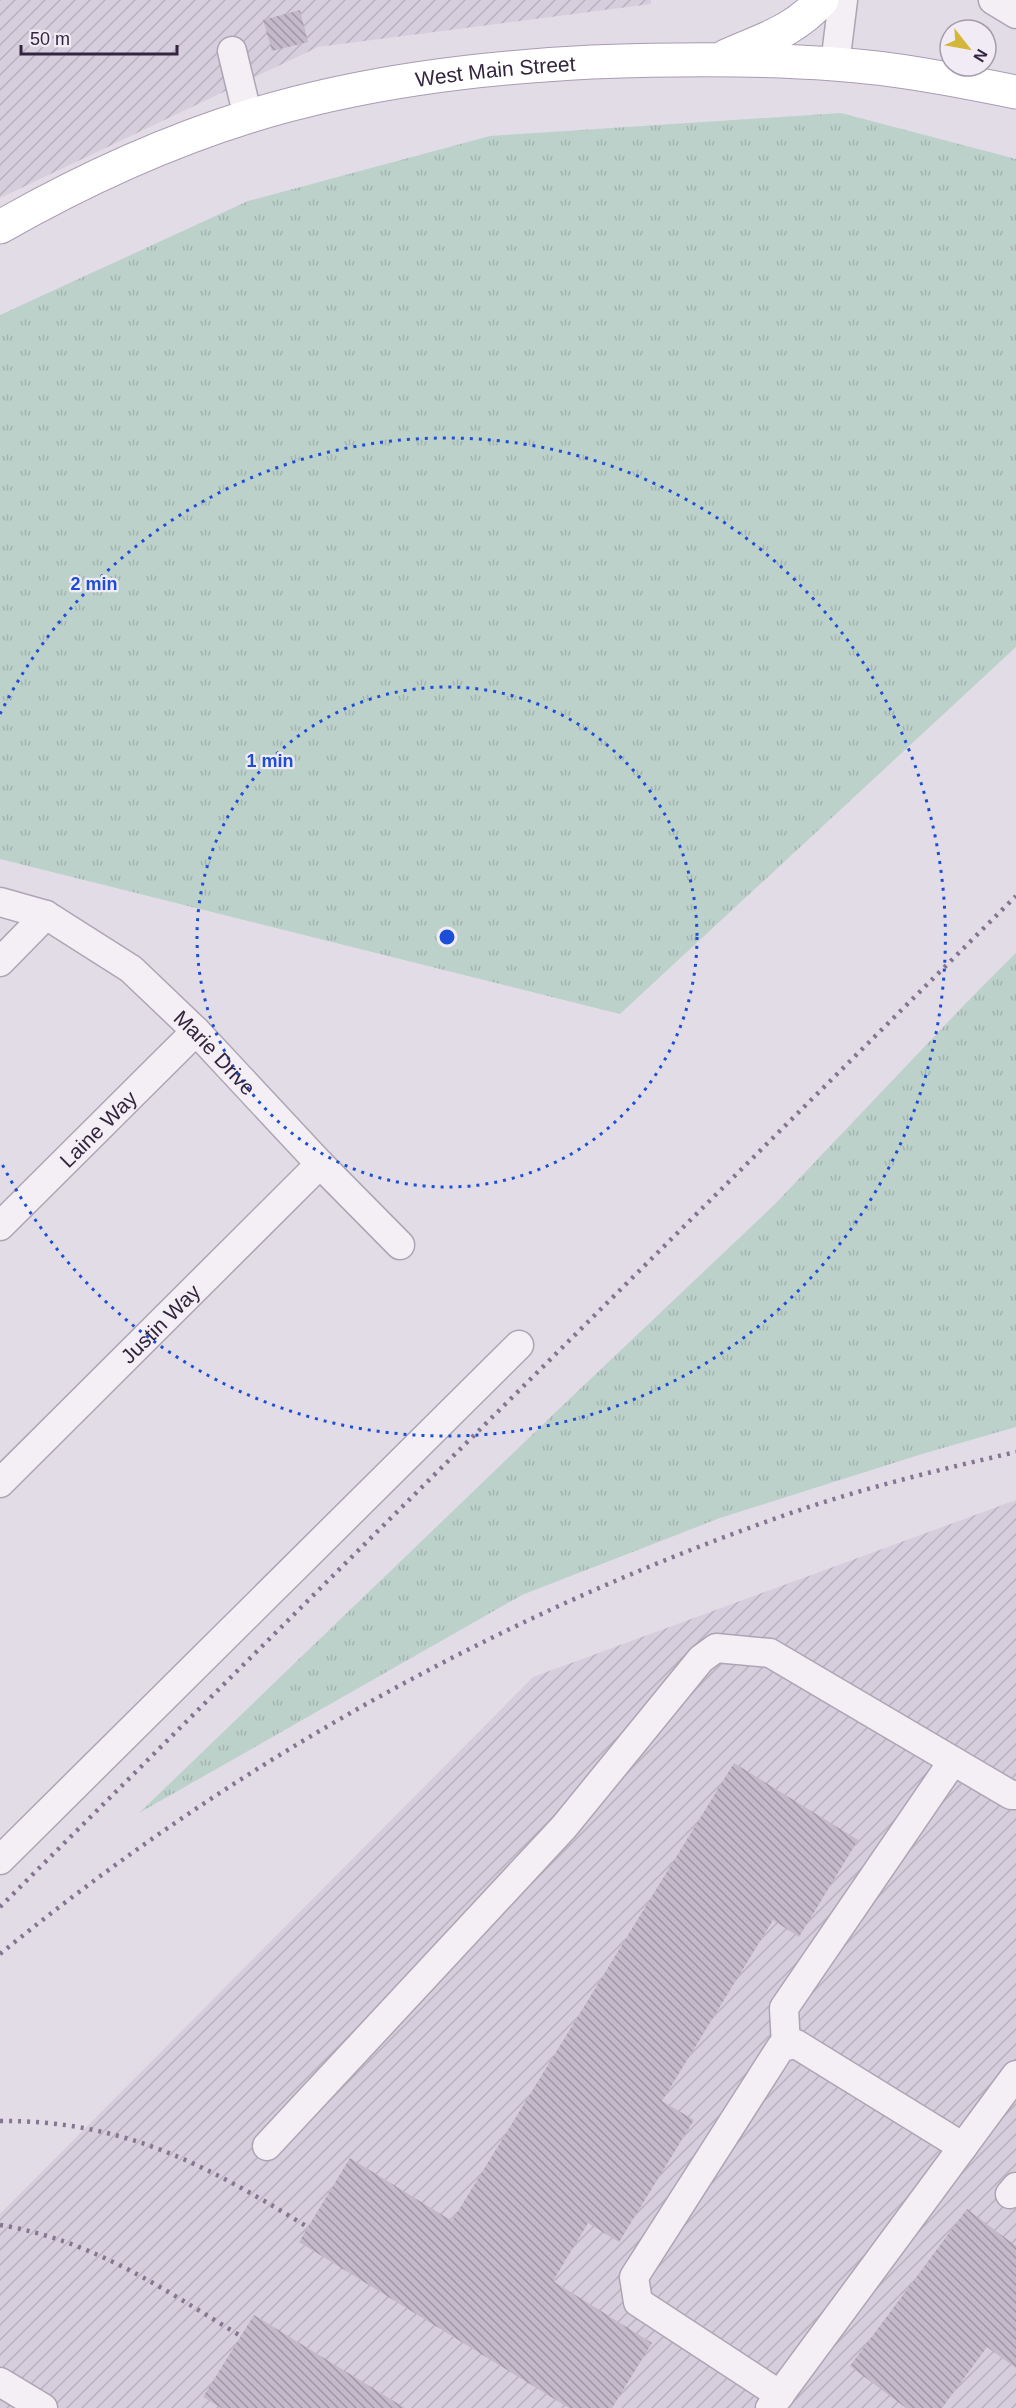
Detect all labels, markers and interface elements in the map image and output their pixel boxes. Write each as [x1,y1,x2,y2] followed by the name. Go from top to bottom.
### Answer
[21,18,177,56] scale bar
[938,18,998,78] north arrow
[30,29,70,49] text: 50 m
[970,46,991,65] text: N
[414,51,576,90] street label: West Main Street
[70,574,118,594] text: 2 min
[246,751,294,771] text: 1 min
[437,927,457,947] centre of rings
[170,1005,261,1099] street label: Marie Drive
[55,1085,141,1172] street label: Laine Way
[116,1279,205,1368] street label: Justin Way

